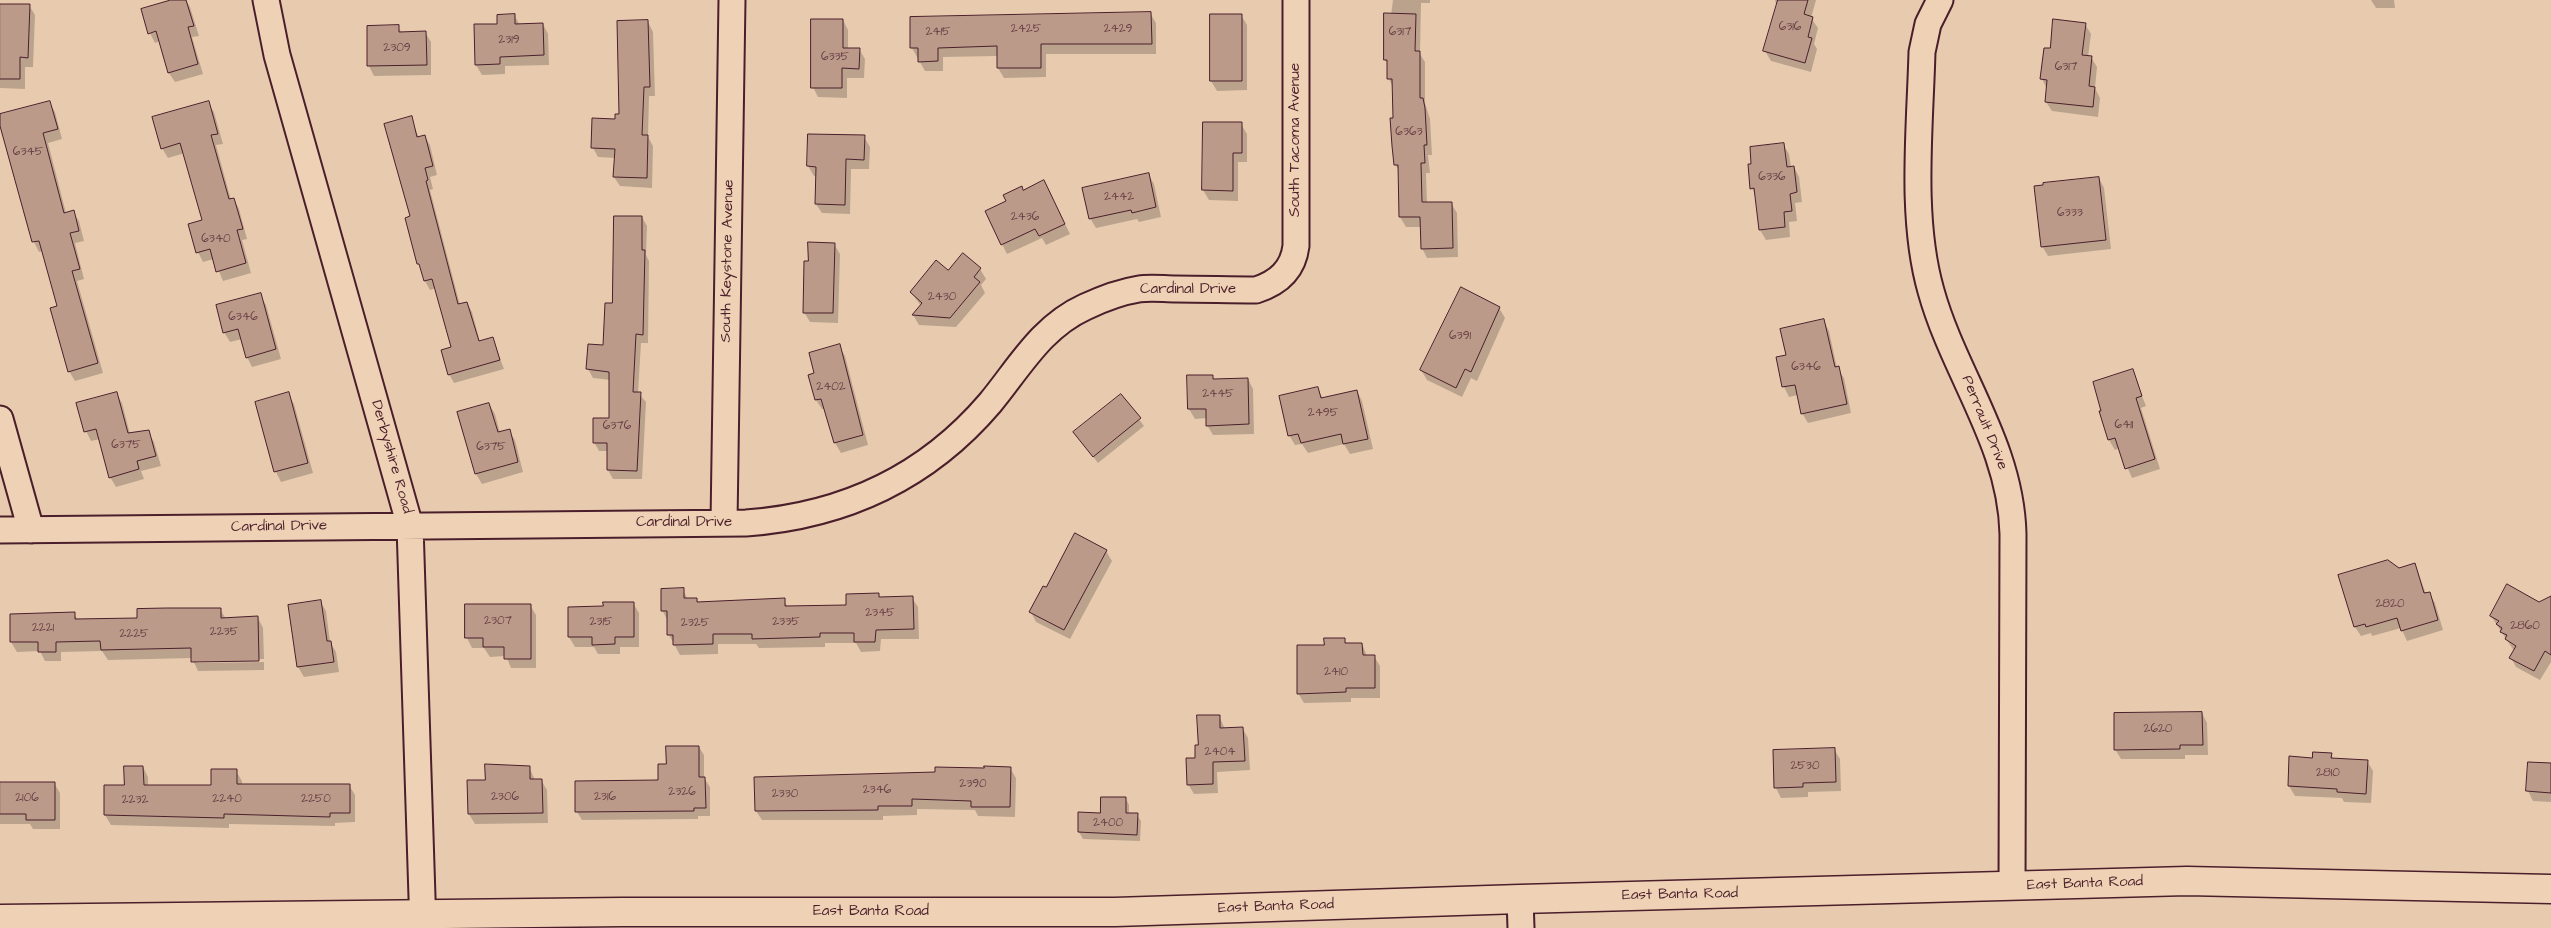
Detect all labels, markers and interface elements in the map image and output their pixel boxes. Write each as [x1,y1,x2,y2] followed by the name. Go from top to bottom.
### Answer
[1779,20,1801,34] house number: 6316
[1011,22,1041,36] house number: 2425
[1104,22,1132,36] house number: 2429
[925,25,951,39] house number: 2415
[1389,25,1411,39] house number: 6317
[498,33,520,47] house number: 2319
[383,41,411,55] house number: 2309
[821,50,849,64] house number: 6335
[2055,60,2077,74] house number: 6317
[1287,63,1305,217] street label: South Tacoma Avenue
[1395,125,1423,139] house number: 6363
[13,145,43,159] house number: 6345
[1758,170,1786,184] house number: 6336
[718,179,738,343] street label: South Keystone Avenue
[1104,190,1134,204] house number: 2442
[2057,206,2083,220] house number: 6333
[1011,210,1039,224] house number: 2436
[201,232,231,246] house number: 6340
[1140,281,1236,299] street label: Cardinal Drive
[928,290,956,304] house number: 2430
[228,310,258,324] house number: 6346
[1449,329,1471,343] house number: 6391
[1791,360,1821,374] house number: 6346
[1957,373,2011,473] street label: Perrault Drive
[816,380,846,394] house number: 2402
[1202,387,1234,401] house number: 2445
[366,398,416,516] street label: Derbyshire Road
[1308,406,1338,420] house number: 2495
[2115,418,2133,432] house number: 6411
[603,419,631,433] house number: 6376
[111,438,141,452] house number: 6375
[476,440,506,454] house number: 6375
[636,514,732,532] street label: Cardinal Drive
[231,517,327,537] street label: Cardinal Drive
[2375,597,2405,611] house number: 2820
[865,606,895,620] house number: 2345
[484,614,512,628] house number: 2307
[589,615,613,629] house number: 2315
[772,615,800,629] house number: 2335
[681,616,709,630] house number: 2325
[2510,619,2540,633] house number: 2860
[32,621,54,635] house number: 2221
[210,625,238,639] house number: 2235
[119,627,149,641] house number: 2225
[1324,665,1348,679] house number: 2410
[2144,722,2172,736] house number: 2620
[1205,745,1235,759] house number: 2404
[1790,759,1820,773] house number: 2530
[2316,766,2340,780] house number: 2810
[959,777,987,791] house number: 2390
[863,783,891,797] house number: 2346
[668,785,696,799] house number: 2326
[772,787,798,801] house number: 2330
[491,790,519,804] house number: 2306
[594,790,616,804] house number: 2316
[15,791,39,805] house number: 2106
[212,792,242,806] house number: 2240
[301,792,331,806] house number: 2250
[122,793,148,807] house number: 2232
[1093,816,1123,830] house number: 2400
[2027,873,2143,895] street label: East Banta Road
[1622,885,1738,905] street label: East Banta Road
[1218,896,1334,918] street label: East Banta Road
[813,903,929,921] street label: East Banta Road

